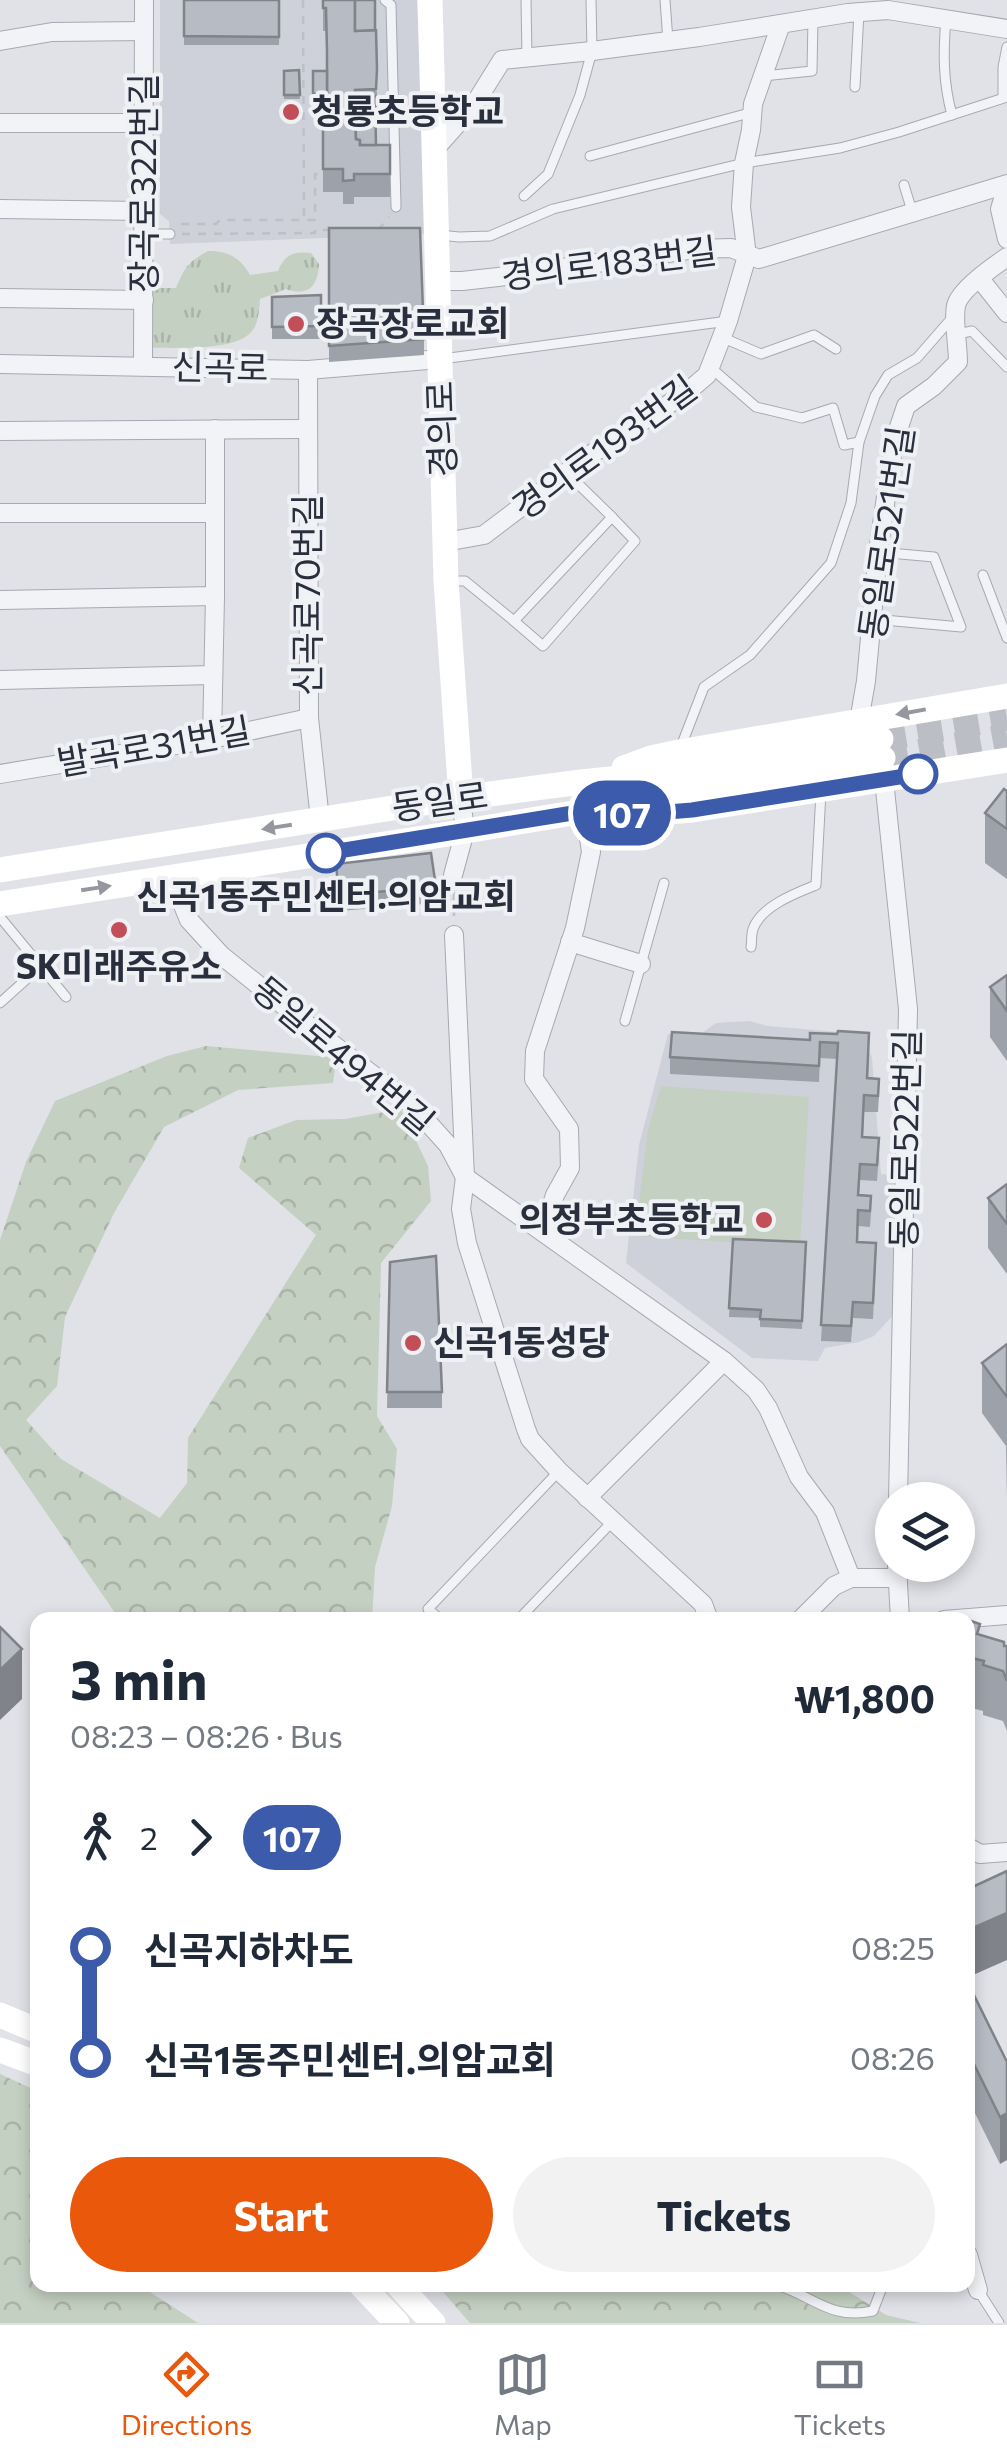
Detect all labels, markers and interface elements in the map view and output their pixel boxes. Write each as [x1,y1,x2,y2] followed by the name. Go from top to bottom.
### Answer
[120,73,163,293] street label: 장곡로322번길
[311,88,504,131] place label: 청룡초등학교
[280,101,302,123] marker: 청룡초등학교
[498,227,719,296] street label: 경의로183번길
[316,300,509,343] place label: 장곡장로교회
[285,313,307,335] marker: 장곡장로교회
[171,343,269,388] street label: 신곡로
[503,365,704,527] street label: 경의로193번길
[416,380,463,478] street label: 경의로
[848,423,921,642] street label: 동일로521번길
[284,494,327,696] street label: 신곡로70번길
[895,705,926,720] one-way arrow
[53,706,254,783] street label: 발곡로31번길
[899,755,937,793] unlabelled marker
[389,772,490,828] street label: 동일로
[564,780,680,846] line badge: 107
[593,792,651,835] text: 107
[261,820,292,835] one-way arrow
[307,834,345,872] marker: 신곡1동주민센터.의암교회
[136,873,516,916] place label: 신곡1동주민센터.의암교회
[81,880,113,896] one-way arrow
[108,919,130,941] marker: SK미래주유소
[16,943,222,986] place label: SK미래주유소
[245,966,444,1143] street label: 동일로494번길
[880,1029,927,1249] street label: 동일로522번길
[519,1196,744,1239] place label: 의정부초등학교
[753,1209,775,1231] marker: 의정부초등학교
[433,1319,610,1362] place label: 신곡1동성당
[402,1332,424,1354] marker: 신곡1동성당
[875,1482,975,1582] map controls
[875,1482,975,1582] button: layers
[70,1644,208,1711] text: 3 min
[794,1674,935,1721] text: ₩1,800
[70,1715,343,1755] text: 08:23 – 08:26 · Bus
[70,1810,125,1865] icon: walk
[173,1810,228,1865] icon: forward
[263,1816,321,1859] text: 107
[140,1817,158,1857] text: 2
[144,1925,354,1972] text: 신곡지하차도
[851,1927,935,1967] text: 08:25
[144,2035,556,2082] text: 신곡1동주민센터.의암교회
[850,2037,935,2077] text: 08:26
[70,2157,493,2272] button: Start
[513,2157,935,2272] button: Tickets
[121,2347,252,2441] tab: Directions
[494,2347,552,2441] tab: Map
[794,2347,886,2441] tab: Tickets

